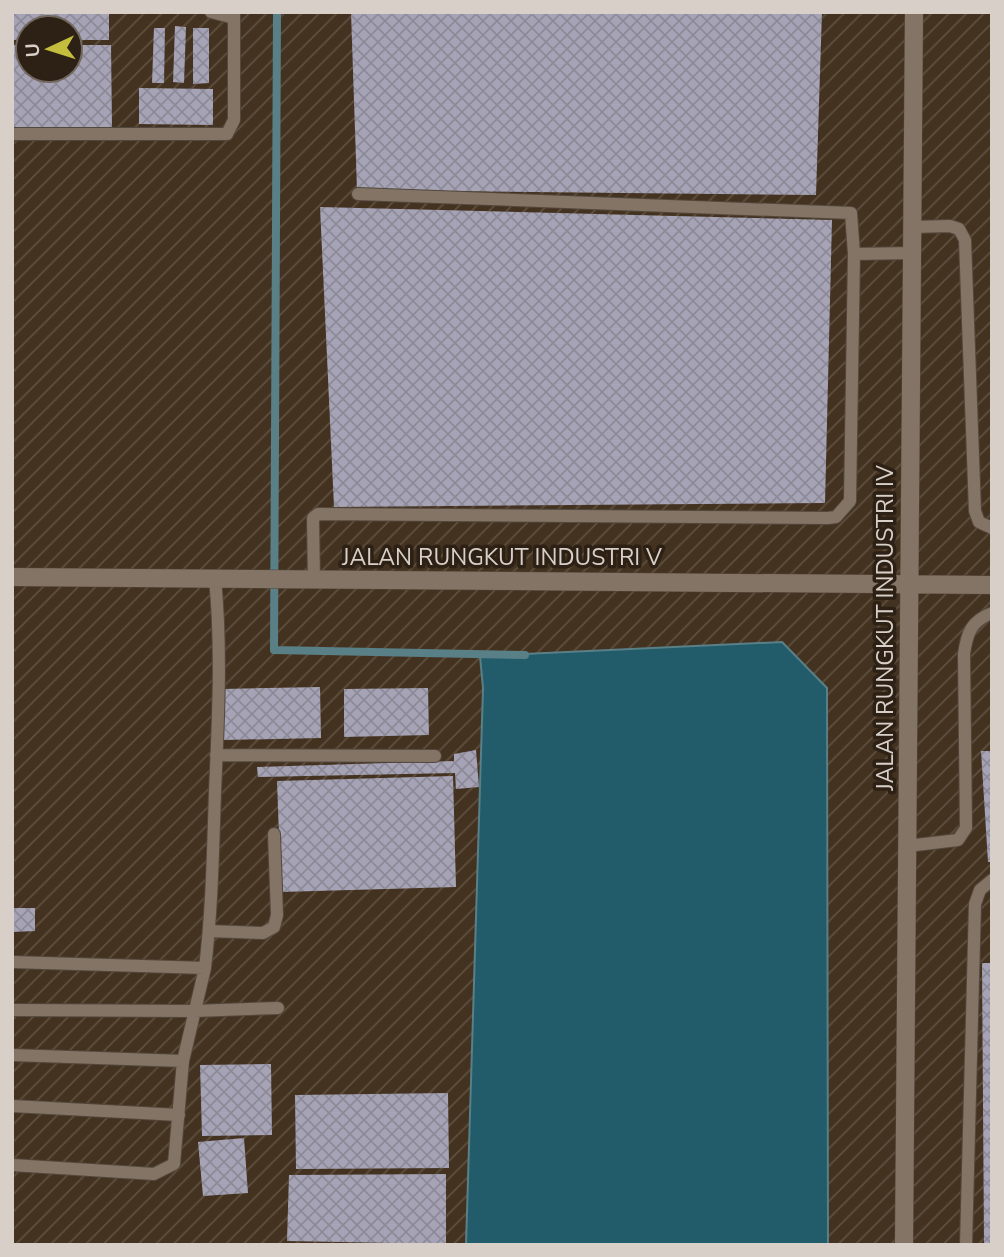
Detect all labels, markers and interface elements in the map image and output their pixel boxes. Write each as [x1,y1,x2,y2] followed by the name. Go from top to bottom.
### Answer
[14,14,84,84] north arrow
[20,42,46,58] text: U
[870,465,901,792] street label: JALAN RUNGKUT INDUSTRI IV
[341,542,662,573] street label: JALAN RUNGKUT INDUSTRI V

